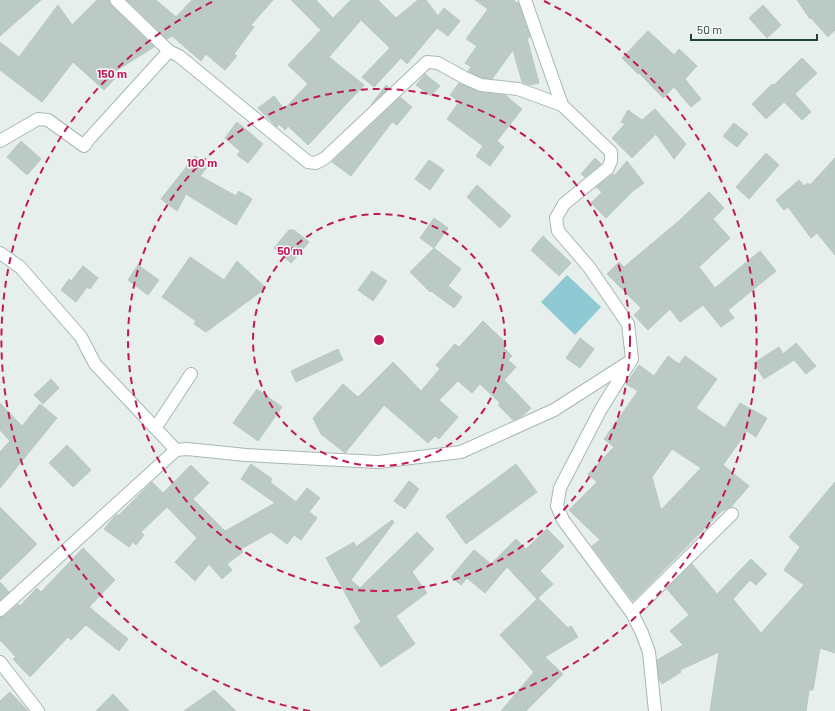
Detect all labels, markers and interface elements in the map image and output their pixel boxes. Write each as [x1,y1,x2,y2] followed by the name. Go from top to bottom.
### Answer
[691,16,817,42] scale bar
[697,22,722,36] text: 50 m
[97,66,127,80] text: 150 m
[187,155,217,169] text: 100 m
[277,243,303,257] text: 50 m
[372,333,386,347] centre of rings

